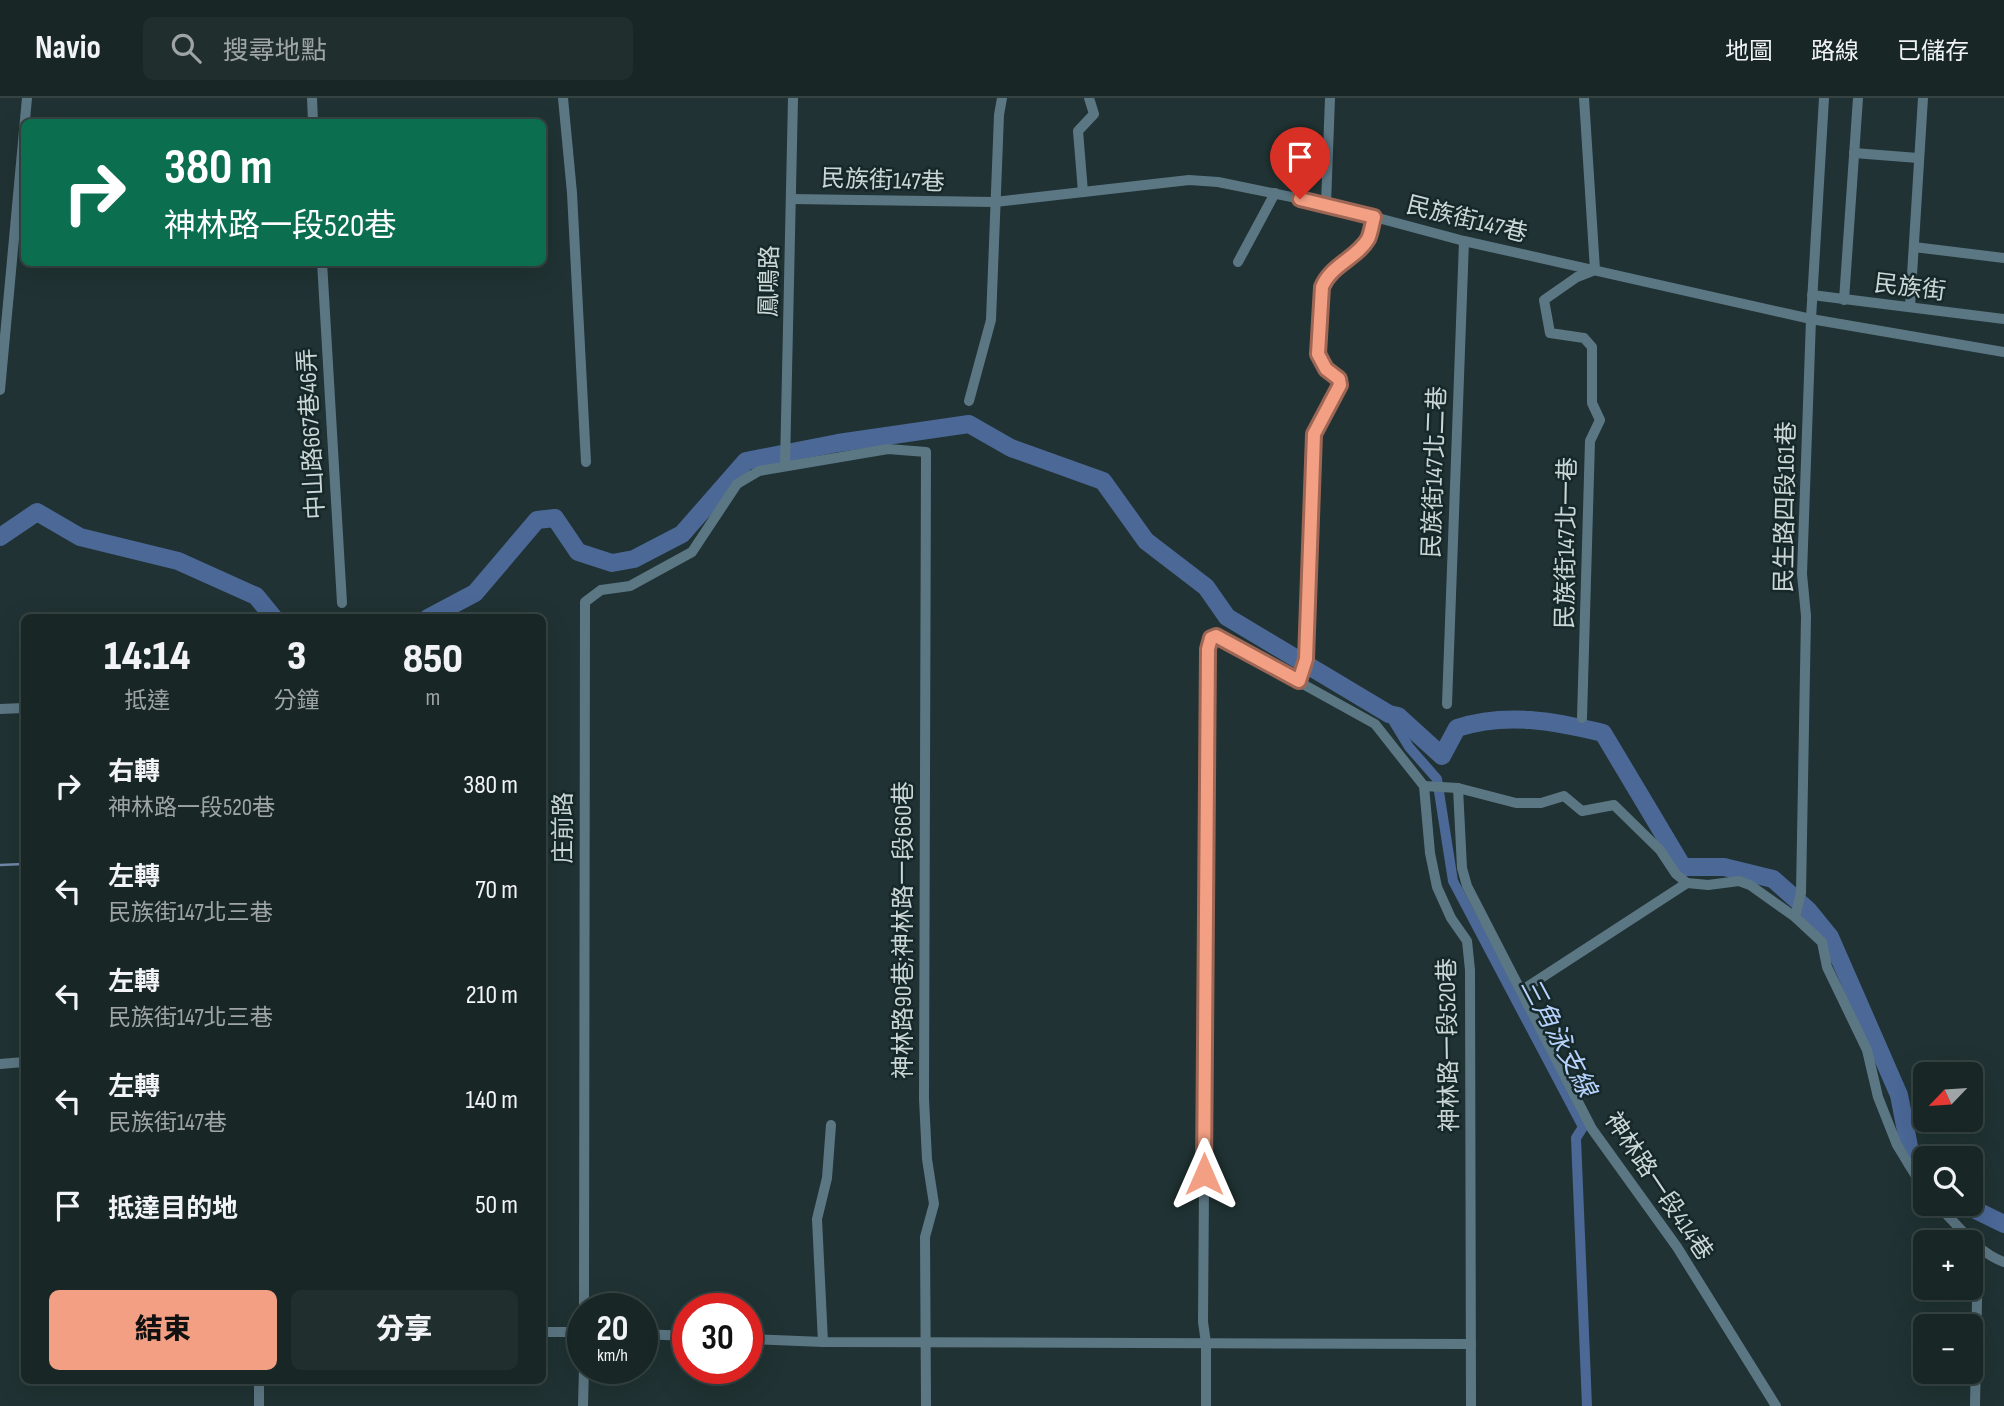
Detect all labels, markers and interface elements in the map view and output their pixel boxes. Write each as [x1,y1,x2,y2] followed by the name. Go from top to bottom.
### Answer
[143,17,633,80] search box
[35,28,101,68] text: Navio
[167,29,205,67] icon: search
[223,36,327,67] text: 搜尋地點
[1725,37,1773,66] text: 地圖
[1811,37,1859,66] text: 路線
[1897,37,1969,66] text: 已儲存
[1270,127,1330,199] pin
[1281,138,1319,176] icon: arrive
[164,139,273,198] text: 380 m
[49,147,140,238] icon: right
[821,164,945,197] street label: 民族街147巷
[1403,190,1530,249] street label: 民族街147巷
[164,207,396,246] text: 神林路一段520巷
[754,245,785,317] street label: 鳳鳴路
[1872,269,1947,306] street label: 民族街
[293,348,330,520] street label: 中山路667巷46弄
[1417,386,1452,558] street label: 民族街147北二巷
[1770,421,1801,593] street label: 民生路四段161巷
[1551,457,1582,629] street label: 民族街147北一巷
[104,631,191,682] text: 14:14
[287,631,306,682] text: 3
[403,634,463,685] text: 850
[425,684,440,712] text: m
[124,687,170,715] text: 抵達
[274,687,320,715] text: 分鐘
[108,757,160,788] text: 右轉
[49,767,87,805] icon: right
[463,770,518,801] text: 380 m
[889,781,918,1079] street label: 神林路90巷;神林路一段660巷
[549,792,578,864] street label: 庄前路
[108,794,275,822] text: 神林路一段520巷
[108,862,160,893] text: 左轉
[49,872,87,910] icon: left
[475,875,518,906] text: 70 m
[108,899,273,927] text: 民族街147北三巷
[1432,958,1465,1132] street label: 神林路一段520巷
[108,967,160,998] text: 左轉
[1513,973,1603,1105] water label: 三角泳支線
[49,977,87,1015] icon: left
[466,980,518,1011] text: 210 m
[108,1004,273,1032] text: 民族街147北三巷
[1913,1062,1983,1132] north arrow
[1913,1062,1983,1384] map controls
[108,1072,160,1103] text: 左轉
[49,1082,87,1120] icon: left
[466,1085,518,1116] text: 140 m
[1598,1107,1719,1266] street label: 神林路一段414巷
[108,1109,227,1137] text: 民族街147巷
[1167,1137,1241,1211] position arrow
[1913,1146,1983,1216] button: search
[49,1187,87,1225] icon: arrive
[475,1190,518,1221] text: 50 m
[108,1194,238,1225] text: 抵達目的地
[1913,1230,1983,1300] button: +
[49,1290,277,1370] button: 結束
[291,1290,518,1370] button: 分享
[672,1293,763,1384] speed limit sign: 30
[597,1308,629,1351] text: 20
[1913,1314,1983,1384] button: −
[597,1345,628,1366] text: km/h

